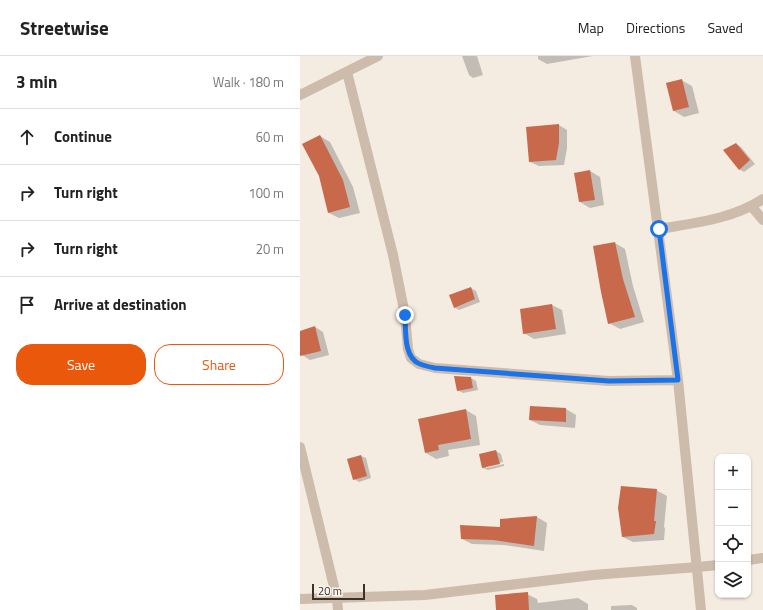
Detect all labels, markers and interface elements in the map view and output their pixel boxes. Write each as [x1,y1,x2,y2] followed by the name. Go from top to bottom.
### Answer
[20,13,109,42] text: Streetwise
[578,17,604,38] text: Map
[626,17,685,38] text: Directions
[707,17,743,38] text: Saved
[16,69,57,95] text: 3 min
[213,72,284,92] text: Walk · 180 m
[54,125,112,148] text: Continue
[16,126,38,148] icon: ahead
[256,127,284,147] text: 60 m
[54,181,118,204] text: Turn right
[16,182,38,204] icon: right
[248,183,284,203] text: 100 m
[650,220,668,238] route start
[54,237,118,260] text: Turn right
[16,238,38,260] icon: right
[256,239,284,259] text: 20 m
[54,293,187,316] text: Arrive at destination
[16,294,38,316] icon: arrive
[396,306,414,324] route end
[16,344,146,385] button: Save
[154,344,284,385] button: Share
[715,454,751,598] map controls
[715,454,751,490] button: +
[715,490,751,526] button: −
[715,526,751,562] button: locate
[715,562,751,598] button: layers
[312,582,365,601] scale bar
[318,583,342,599] text: 20 m

